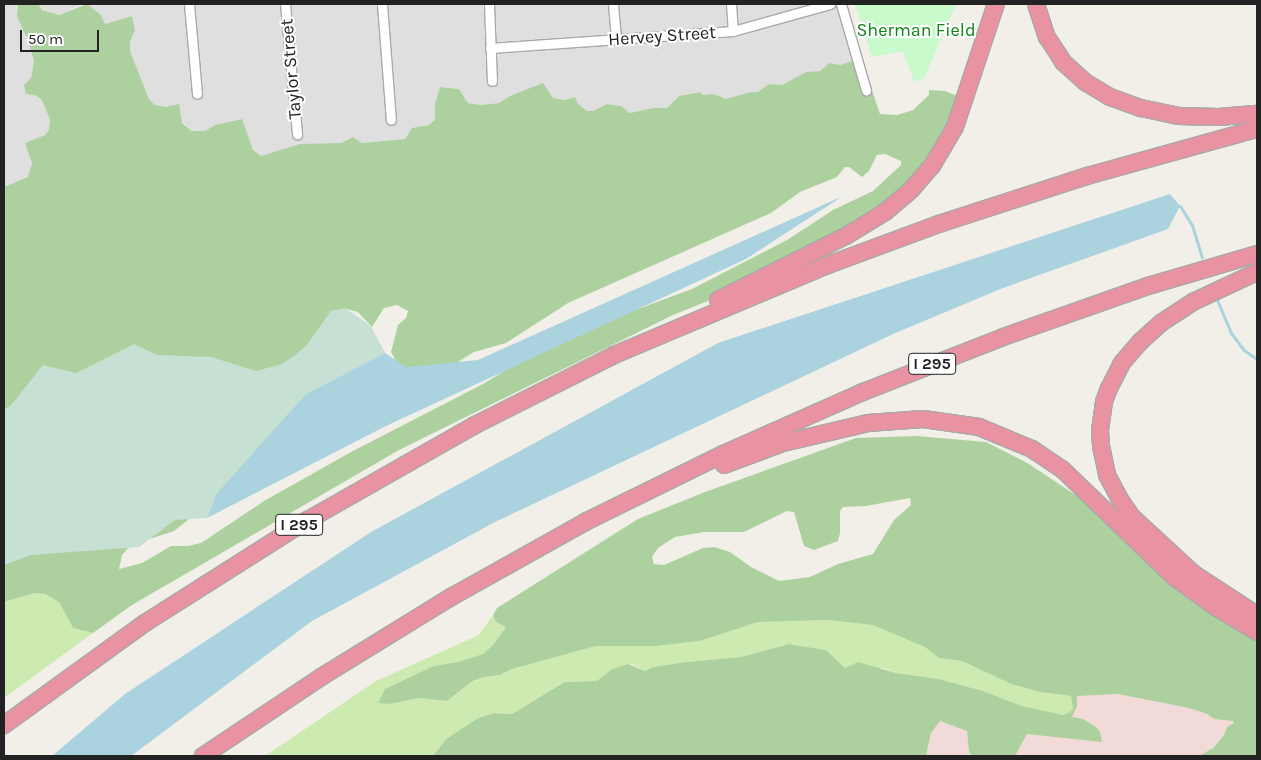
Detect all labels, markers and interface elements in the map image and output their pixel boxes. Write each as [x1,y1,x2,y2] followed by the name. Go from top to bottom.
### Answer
[276,18,306,120] street label: Taylor Street
[856,19,976,41] park label: Sherman Field
[22,20,101,52] scale bar
[607,21,717,51] street label: Hervey Street
[28,30,63,48] text: 50 m
[907,350,957,378] road number: I 295
[274,512,324,538] road number: I 295

